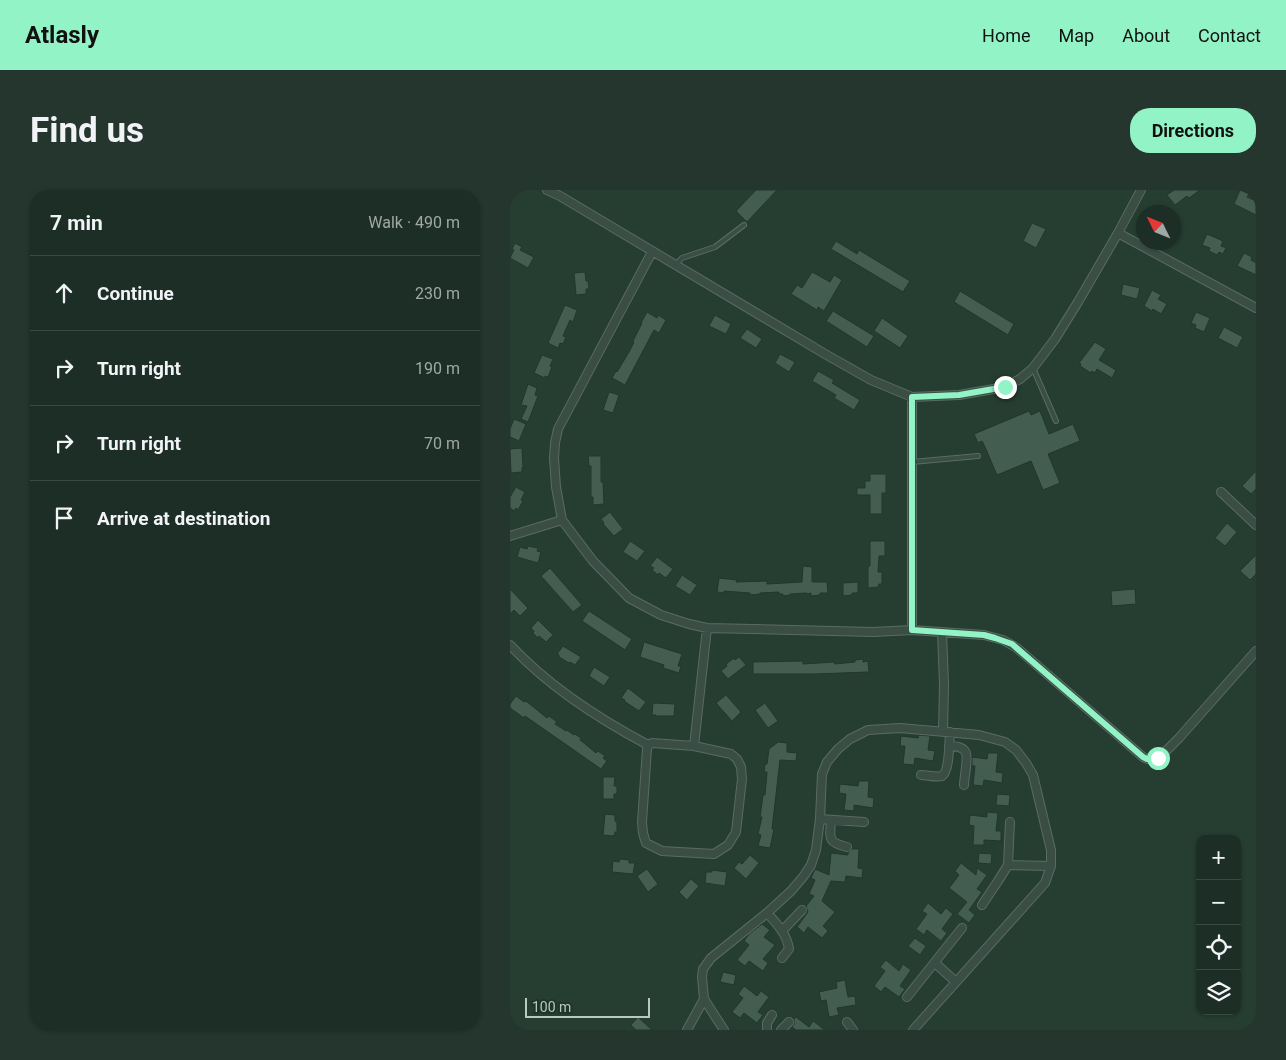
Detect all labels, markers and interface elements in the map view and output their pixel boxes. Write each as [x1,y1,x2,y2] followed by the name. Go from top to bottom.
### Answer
[25,21,99,49] text: Atlasly
[982,25,1031,46] text: Home
[1059,25,1094,46] text: Map
[1122,25,1170,46] text: About
[1198,25,1261,46] text: Contact
[1130,108,1256,153] button: Directions
[30,110,144,151] text: Find us
[1136,205,1181,250] north arrow
[50,211,103,235] text: 7 min
[368,213,460,232] text: Walk · 490 m
[50,279,78,307] icon: ahead
[97,282,174,305] text: Continue
[415,284,460,303] text: 230 m
[50,354,78,382] icon: right
[97,357,181,380] text: Turn right
[415,359,460,378] text: 190 m
[994,376,1017,399] route end
[50,429,78,457] icon: right
[97,432,181,455] text: Turn right
[424,434,460,453] text: 70 m
[50,504,78,532] icon: arrive
[97,507,270,530] text: Arrive at destination
[1147,747,1170,770] route start
[1196,835,1241,1015] map controls
[1196,835,1241,880] button: +
[1196,880,1241,925] button: −
[1196,925,1241,970] button: locate
[1196,970,1241,1015] button: layers
[525,995,650,1018] scale bar
[532,999,571,1015] text: 100 m

